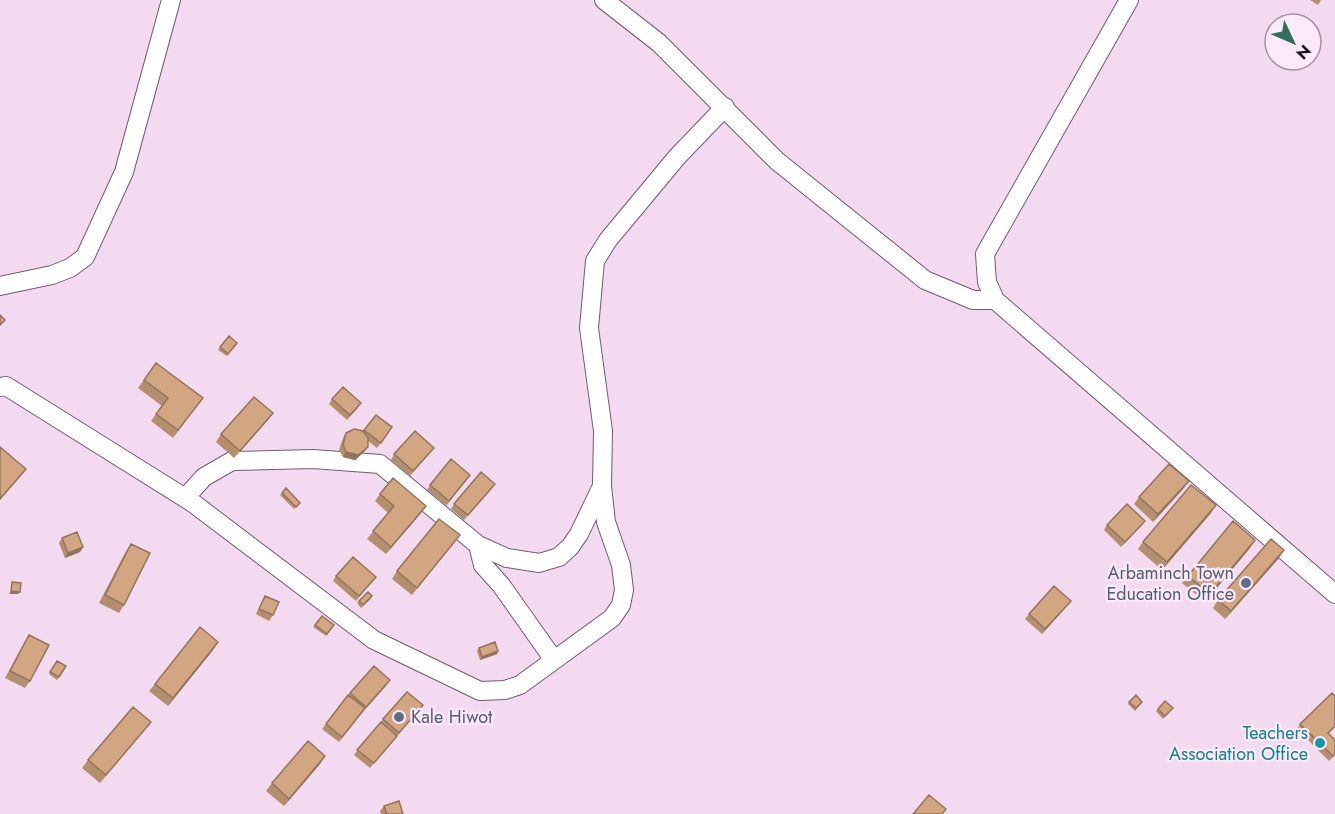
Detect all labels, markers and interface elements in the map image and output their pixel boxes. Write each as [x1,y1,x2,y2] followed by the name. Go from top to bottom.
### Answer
[1263,12,1323,72] north arrow
[1291,40,1316,65] text: N
[1106,560,1234,607] place label: Arbaminch Town Education Office
[1239,576,1253,590] marker: Arbaminch Town Education Office
[411,704,493,730] place label: Kale Hiwot
[392,710,406,724] marker: Kale Hiwot
[1169,720,1308,767] place label: Teachers Association Office
[1313,736,1327,750] marker: Teachers Association Office

